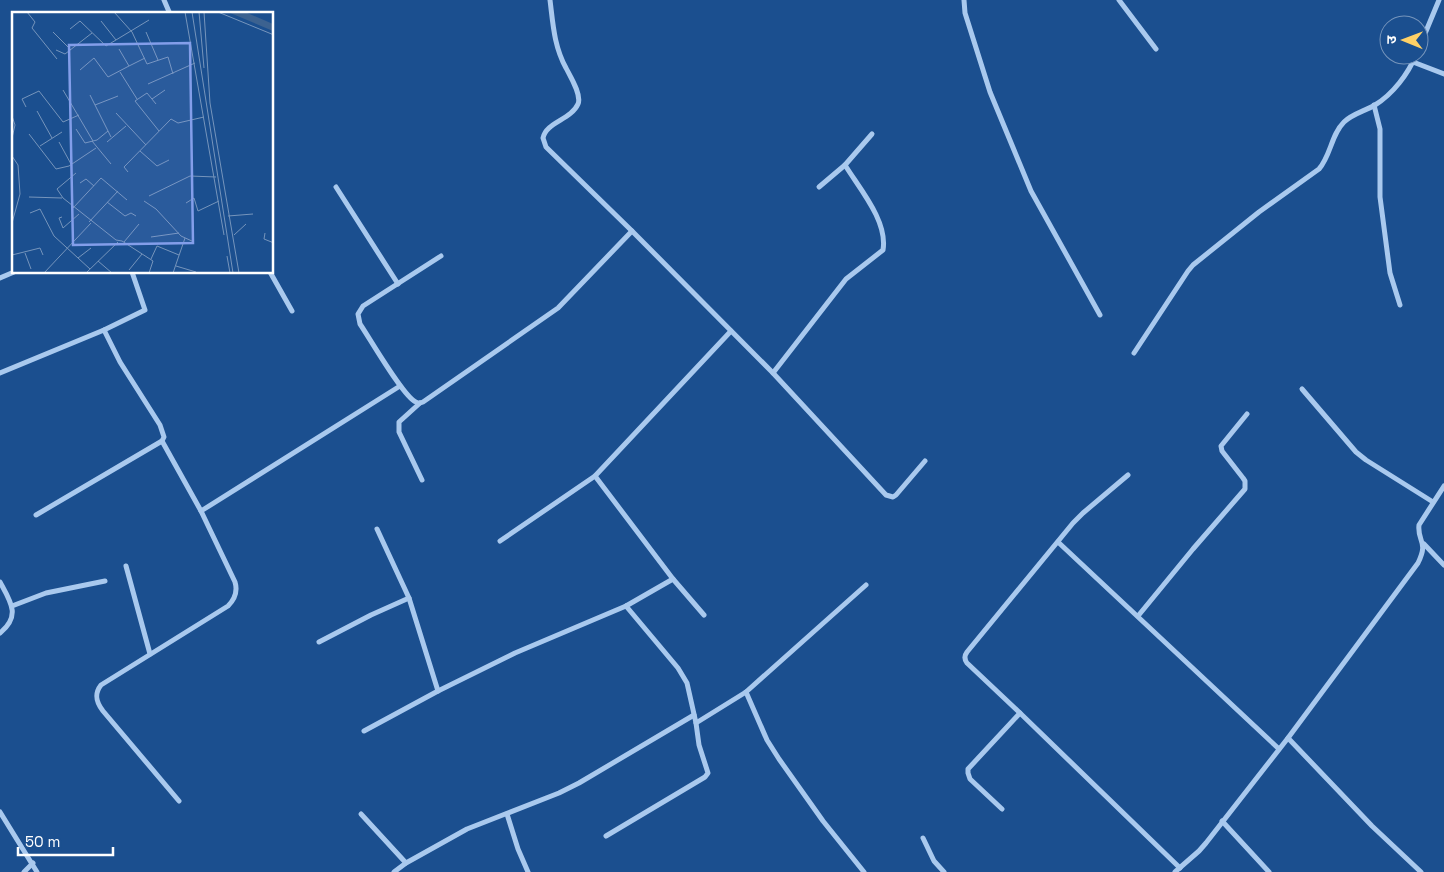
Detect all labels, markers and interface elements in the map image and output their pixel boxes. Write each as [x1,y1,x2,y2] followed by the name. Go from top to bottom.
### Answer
[12,12,274,274] inset map
[1379,15,1429,65] north arrow
[1382,35,1400,44] text: उ
[18,824,112,856] scale bar
[25,832,60,851] text: 50 m

